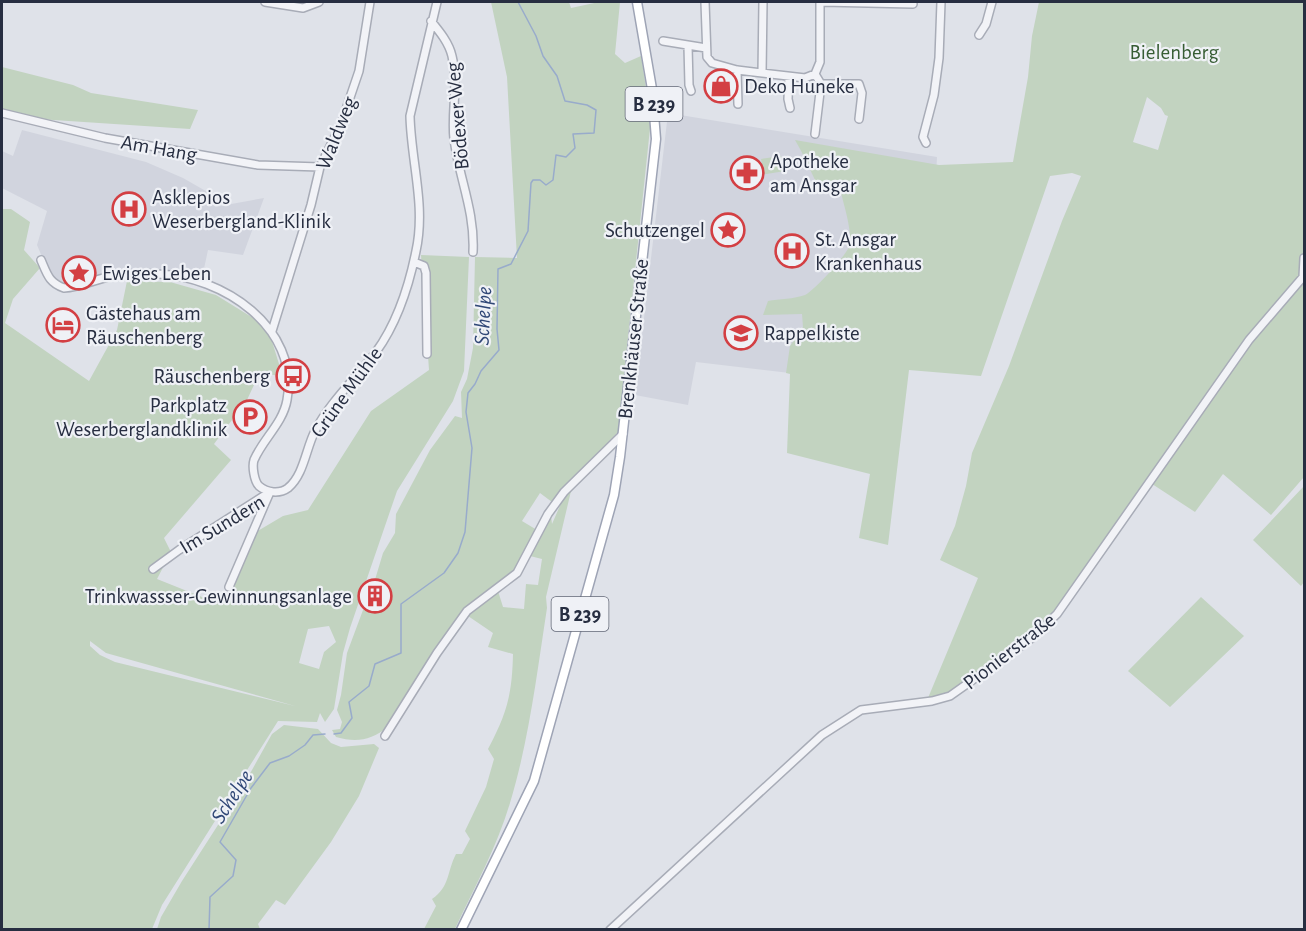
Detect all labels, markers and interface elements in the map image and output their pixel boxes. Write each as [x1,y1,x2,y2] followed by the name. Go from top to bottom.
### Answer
[1129,42,1219,63] park label: Bielenberg
[442,60,473,171] street label: Bödexer Weg
[703,68,739,104] shop icon: Deko Huneke
[744,76,854,97] place label: Deko Huneke
[626,87,682,121] road number: B 239
[312,93,361,173] street label: Waldweg
[119,131,199,166] street label: Am Hang
[770,151,857,196] place label: Apotheke am Ansgar
[729,155,765,191] pharmacy icon: Apotheke am Ansgar
[152,187,331,232] place label: Asklepios Weserbergland-Klinik
[111,191,147,227] hospital icon: Asklepios Weserbergland-Klinik
[710,212,746,248] place icon: Schutzengel
[605,220,705,241] place label: Schutzengel
[815,229,922,274] place label: St. Ansgar Krankenhaus
[774,233,810,269] hospital icon: St. Ansgar Krankenhaus
[61,255,97,291] place icon: Ewiges Leben
[615,258,652,420] street label: Brenkhäuser Straße
[102,263,211,284] place label: Ewiges Leben
[470,286,497,346] water label: Schelpe
[86,303,203,348] place label: Gästehaus am Räuschenberg
[45,307,81,343] hotel icon: Gästehaus am Räuschenberg
[723,315,759,351] school or university icon: Rappelkiste
[764,323,860,344] place label: Rappelkiste
[307,343,386,441] street label: Grüne Mühle
[275,358,311,394] bus stop icon: Räuschenberg
[154,366,271,387] place label: Räuschenberg
[56,395,227,440] place label: Parkplatz Weserberglandklinik
[232,399,268,435] parking icon: Parkplatz Weserberglandklinik
[176,491,268,558] street label: Im Sundern
[357,578,393,614] building icon: Trinkwassser-Gewinnungsanlage
[85,586,352,607] place label: Trinkwassser-Gewinnungsanlage
[552,597,608,631] road number: B 239
[959,609,1059,694] street label: Pionierstraße
[207,766,258,828] water label: Schelpe

